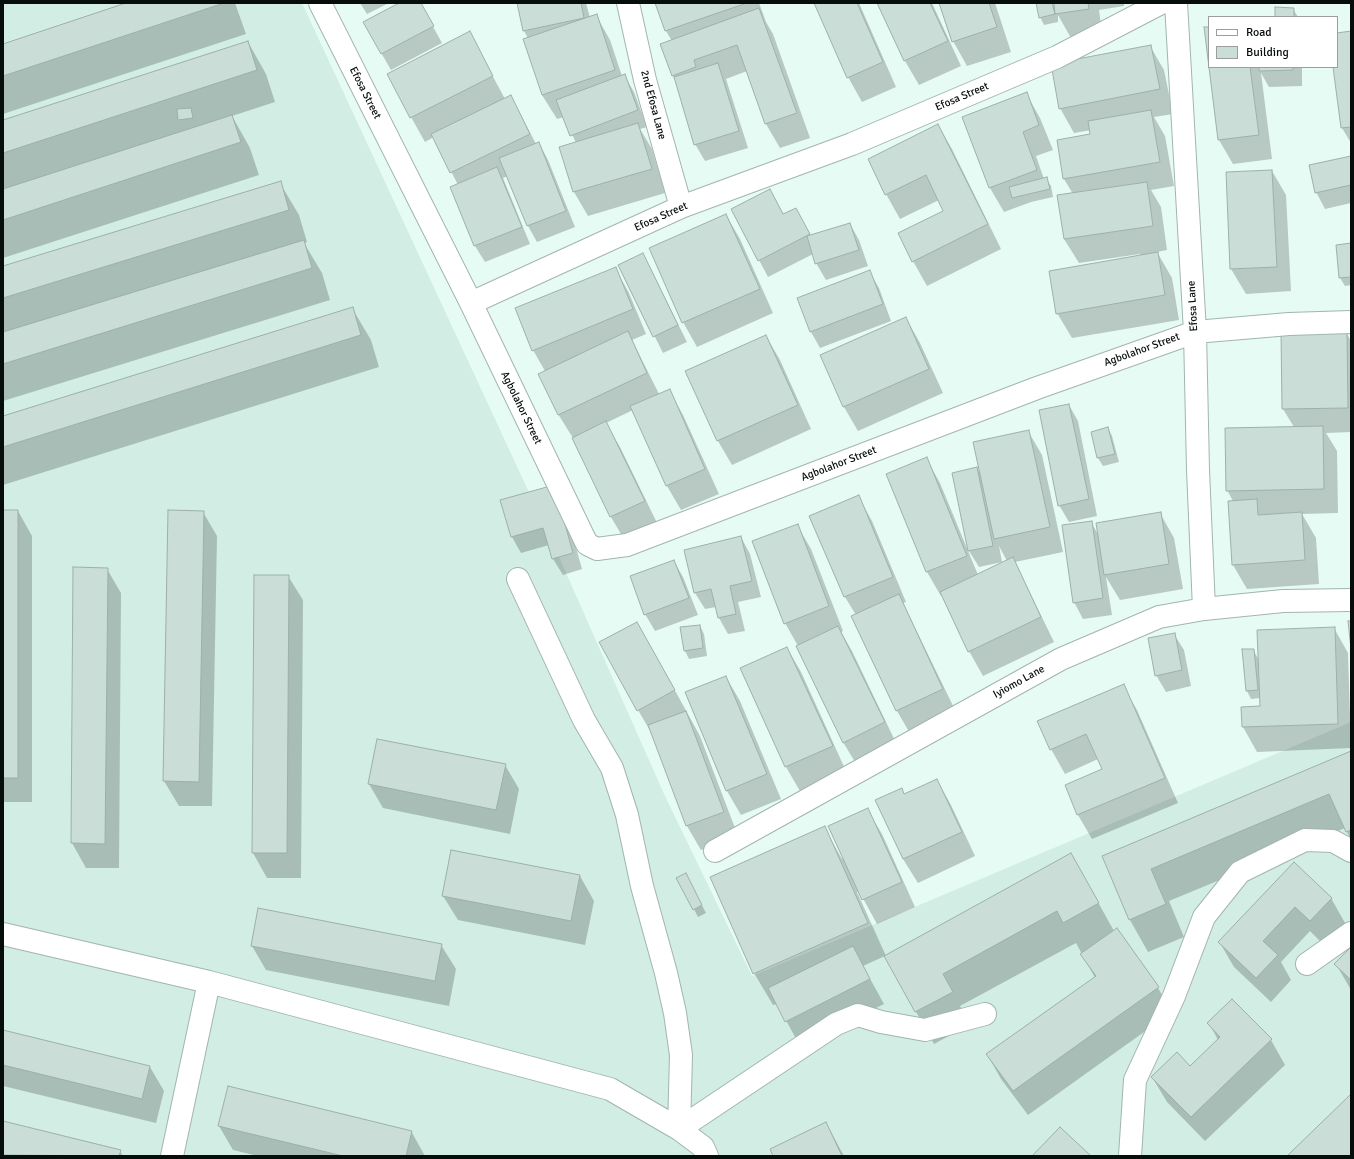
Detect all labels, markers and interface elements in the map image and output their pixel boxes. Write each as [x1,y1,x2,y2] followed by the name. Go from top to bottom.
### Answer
[1208,16,1338,68] legend
[1246,25,1272,40] text: Road
[1246,45,1289,60] text: Building
[346,65,384,121] street label: Efosa Street
[637,69,669,141] street label: 2nd Efosa Lane
[933,80,991,114] street label: Efosa Street
[632,199,690,235] street label: Efosa Street
[1185,280,1201,332] street label: Efosa Lane
[1102,330,1182,370] street label: Agbolahor Street
[498,369,544,447] street label: Agbolahor Street
[799,444,879,484] street label: Agbolahor Street
[991,662,1047,702] street label: Iyiomo Lane

